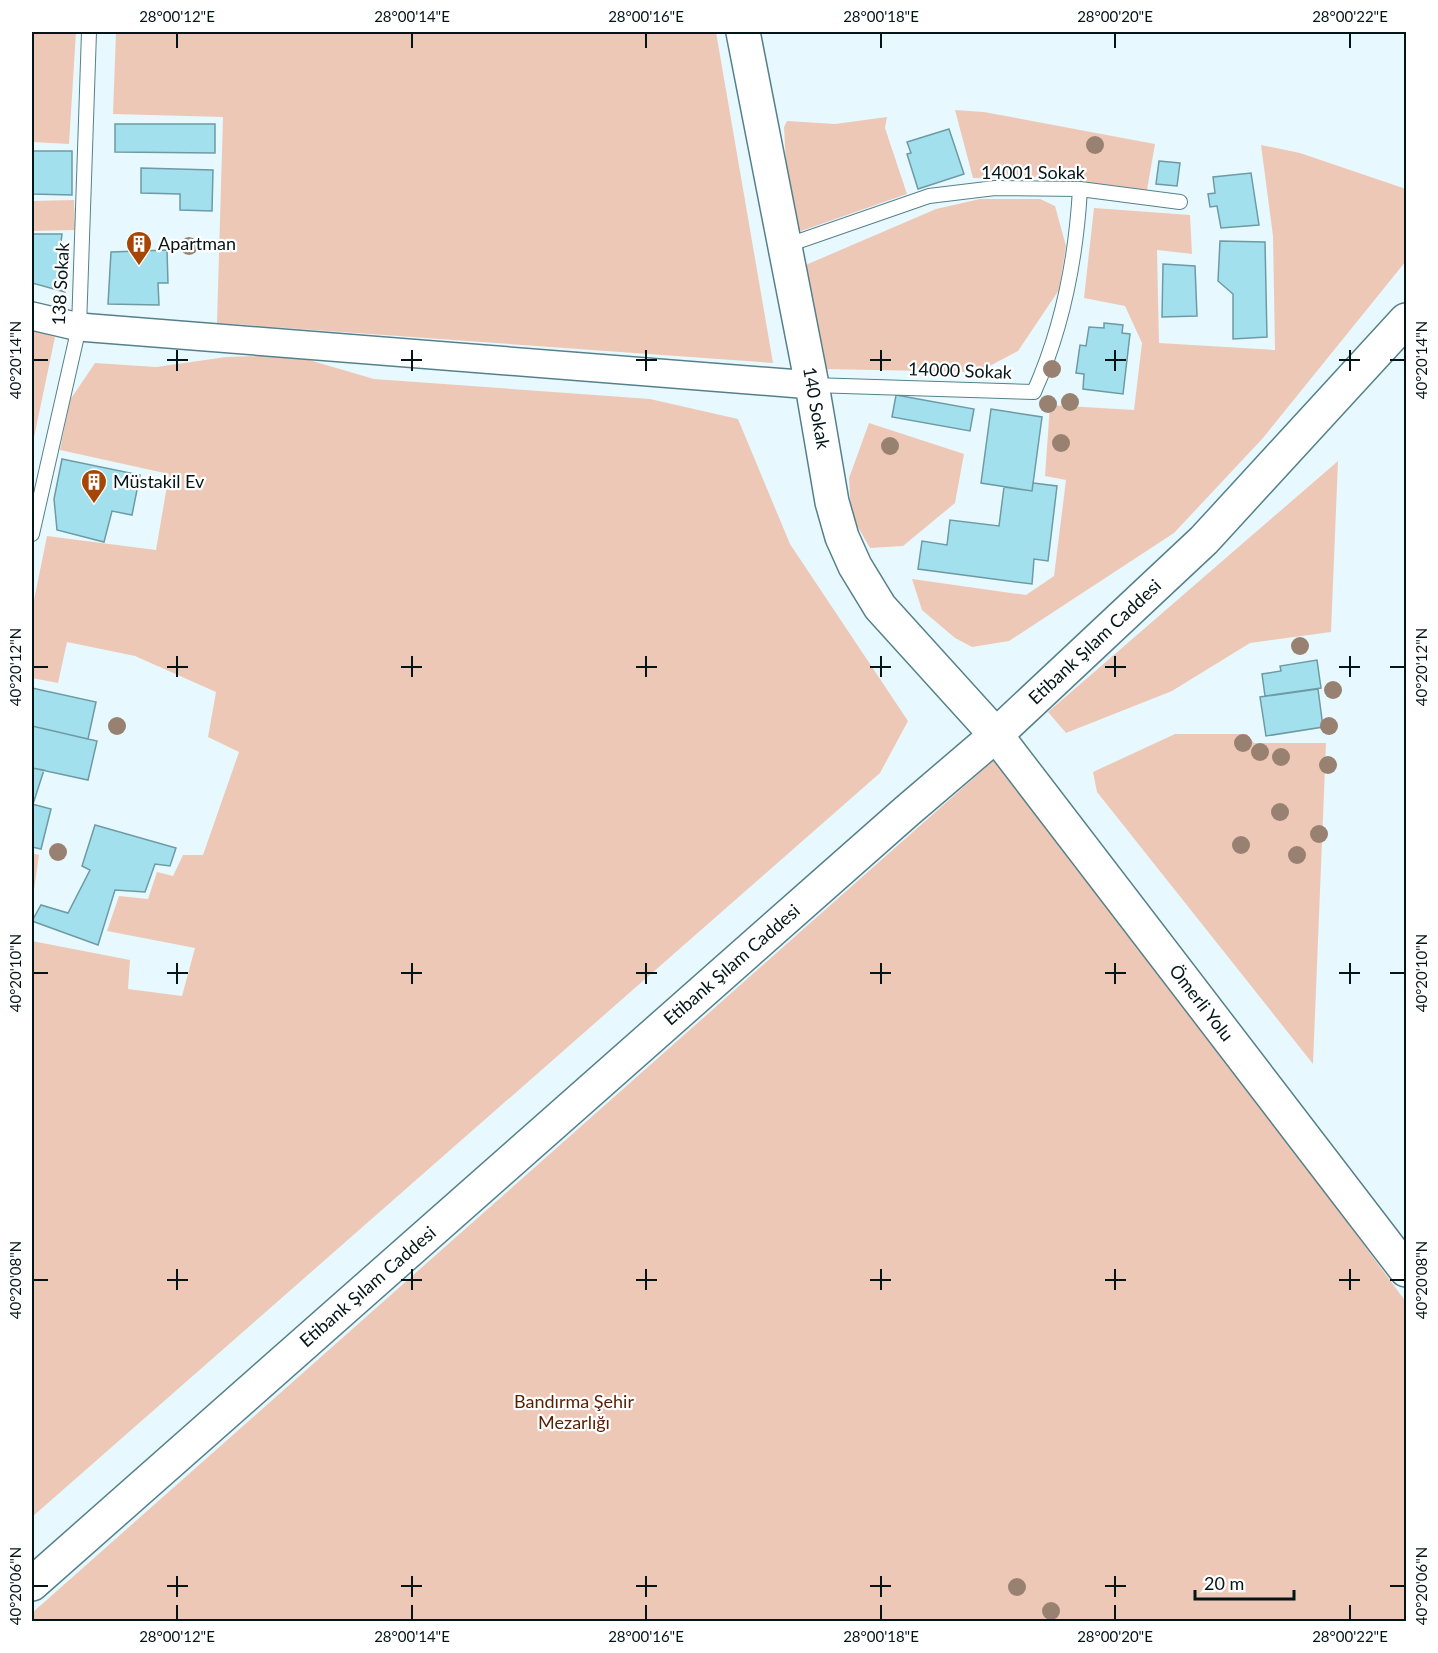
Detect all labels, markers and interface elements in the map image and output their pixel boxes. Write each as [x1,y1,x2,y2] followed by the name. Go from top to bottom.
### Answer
[139,7,215,25] text: 28°00'12"E
[374,7,450,25] text: 28°00'14"E
[608,7,684,25] text: 28°00'16"E
[843,7,919,25] text: 28°00'18"E
[1077,7,1153,25] text: 28°00'20"E
[1312,7,1388,25] text: 28°00'22"E
[981,161,1086,183] street label: 14001 Sokak
[124,229,154,267] building icon: Apartman
[158,232,236,254] place label: Apartman
[47,241,73,326] street label: 138 Sokak
[6,321,24,399] text: 40°20'14"N
[1412,321,1430,399] text: 40°20'14"N
[908,357,1013,383] street label: 14000 Sokak
[799,365,835,451] street label: 140 Sokak
[79,467,109,505] building icon: Müstakil Ev
[113,470,205,492] place label: Müstakil Ev
[1023,574,1165,708] street label: Etibank Şılam Caddesi
[6,628,24,706] text: 40°20'12"N
[1412,628,1430,706] text: 40°20'12"N
[659,899,804,1029] street label: Etibank Şılam Caddesi
[6,934,24,1012] text: 40°20'10"N
[1412,934,1430,1012] text: 40°20'10"N
[1165,960,1239,1045] street label: Ömerli Yolu
[295,1221,440,1351] street label: Etibank Şılam Caddesi
[6,1241,24,1319] text: 40°20'08"N
[1412,1241,1430,1319] text: 40°20'08"N
[514,1390,634,1433] park label: Bandırma Şehir Mezarlığı
[6,1547,24,1625] text: 40°20'06"N
[1412,1547,1430,1625] text: 40°20'06"N
[1195,1563,1294,1601] scale bar
[1204,1572,1244,1594] text: 20 m
[139,1627,215,1645] text: 28°00'12"E
[374,1627,450,1645] text: 28°00'14"E
[608,1627,684,1645] text: 28°00'16"E
[843,1627,919,1645] text: 28°00'18"E
[1077,1627,1153,1645] text: 28°00'20"E
[1312,1627,1388,1645] text: 28°00'22"E

